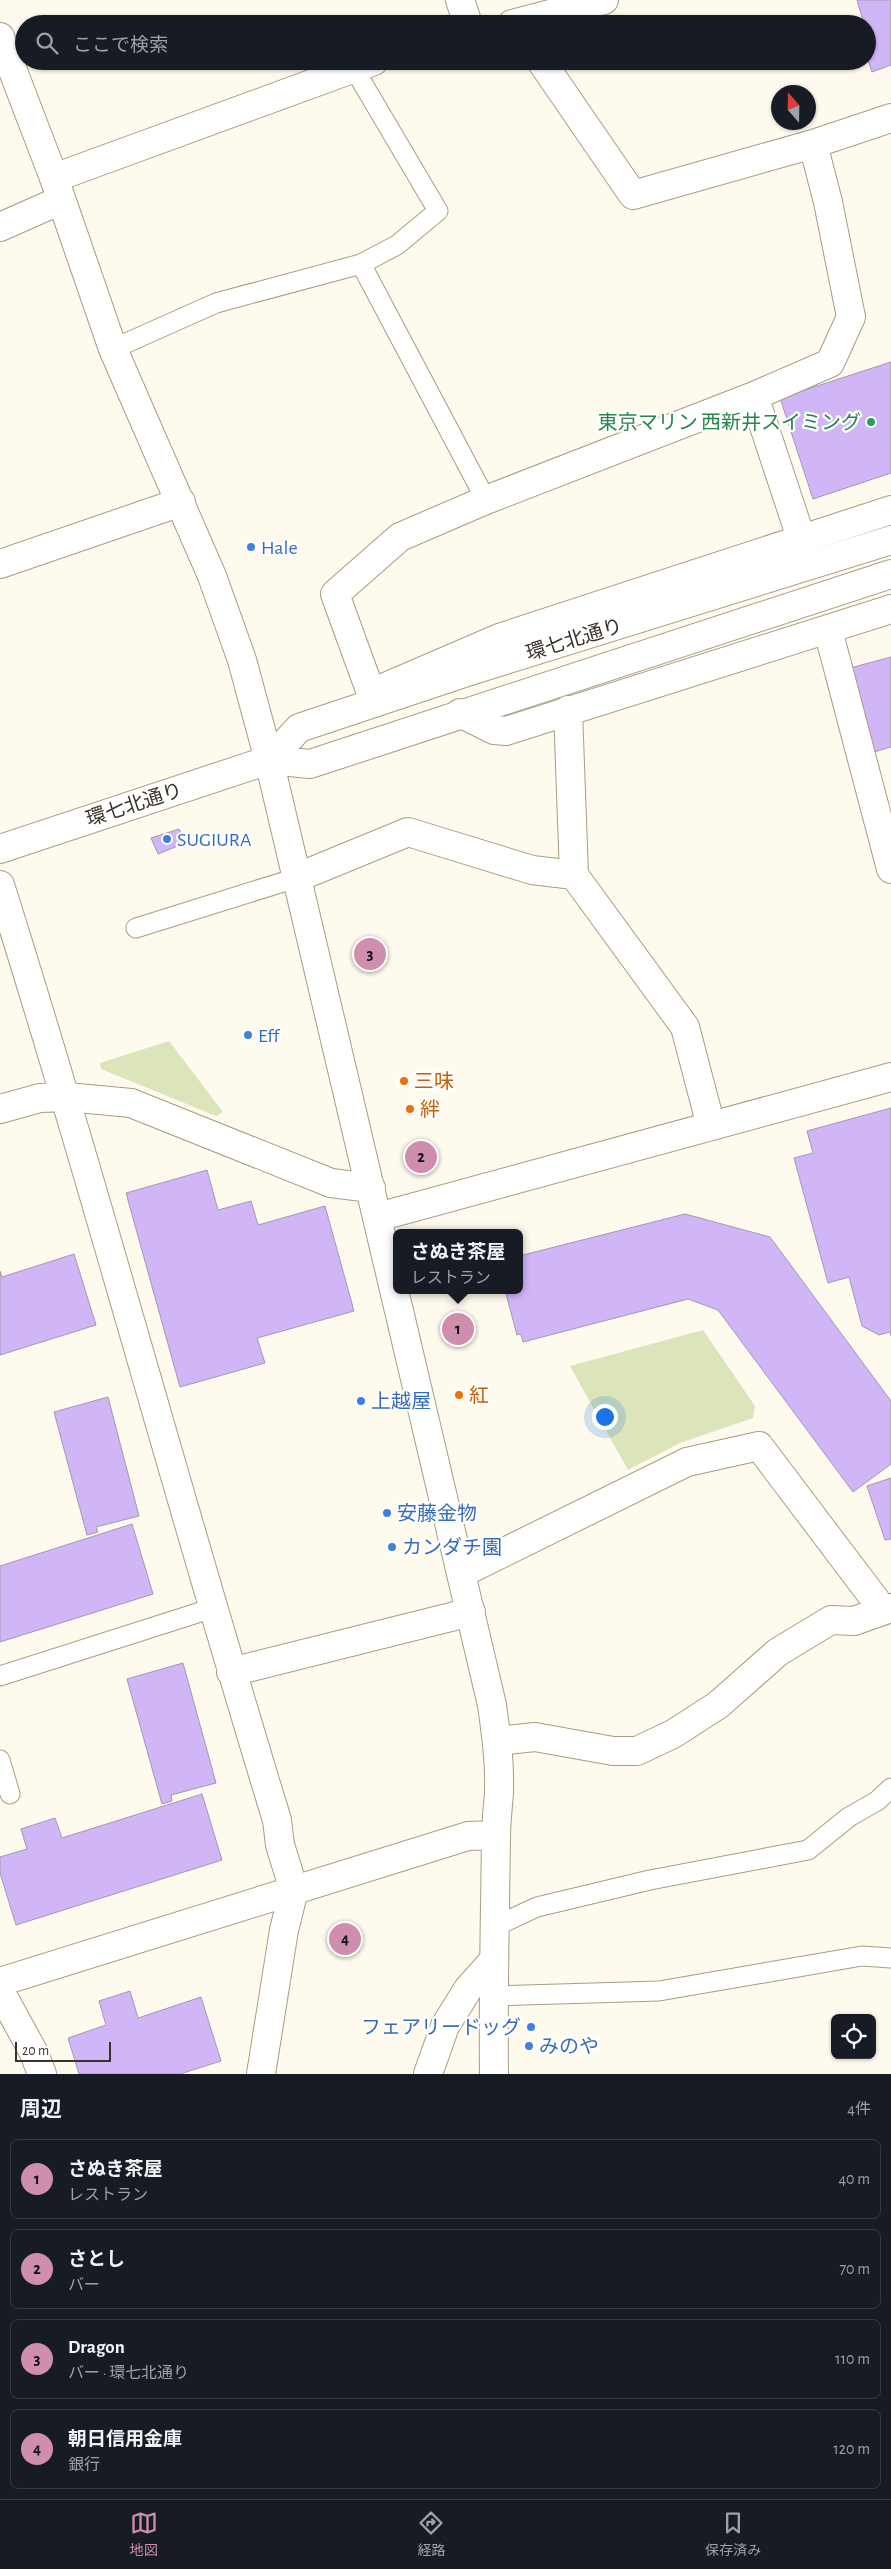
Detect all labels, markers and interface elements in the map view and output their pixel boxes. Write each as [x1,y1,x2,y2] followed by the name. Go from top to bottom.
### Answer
[15,15,876,70] search box
[33,29,61,57] icon: search
[73,36,168,55] text: ここで検索
[771,85,816,130] north arrow
[598,411,861,433] place label: 東京マリン 西新井スイミング
[865,416,877,428] marker: 東京マリン 西新井スイミング
[261,538,298,558] place label: Hale
[245,541,257,553] marker: Hale
[523,615,625,664] street label: 環七北通り
[83,779,185,830] street label: 環七北通り
[177,830,252,850] place label: SUGIURA
[161,833,173,845] marker: SUGIURA
[354,935,386,973] pin: 3
[258,1026,280,1046] place label: Eff
[242,1029,254,1041] marker: Eff
[414,1071,454,1092] place label: 三味
[398,1075,410,1087] marker: 三味
[420,1099,440,1120] place label: 絆
[404,1103,416,1115] marker: 絆
[405,1138,437,1176] pin: 2
[393,1229,523,1294] popup
[411,1243,505,1262] text: さぬき茶屋
[411,1270,491,1286] text: レストラン
[442,1310,474,1348] pin: 1
[469,1385,489,1406] place label: 紅
[453,1389,465,1401] marker: 紅
[371,1391,431,1412] place label: 上越屋
[355,1395,367,1407] marker: 上越屋
[592,1404,618,1430] your location
[397,1502,477,1524] place label: 安藤金物
[381,1507,393,1519] marker: 安藤金物
[402,1537,502,1558] place label: カンダチ園
[386,1541,398,1553] marker: カンダチ園
[329,1920,361,1958] pin: 4
[831,2014,876,2059] map controls
[831,2014,876,2059] button: locate
[361,2017,521,2038] place label: フェアリードッグ
[525,2021,537,2033] marker: フェアリードッグ
[539,2036,599,2057] place label: みのや
[15,2039,111,2062] scale bar
[523,2040,535,2052] marker: みのや
[22,2044,49,2058] text: 20 m
[20,2099,62,2120] text: 周辺
[847,2101,871,2117] text: 4件
[68,2160,163,2179] text: さぬき茶屋
[34,2171,40,2187] text: 1
[838,2171,870,2187] text: 40 m
[68,2187,148,2203] text: レストラン
[68,2250,125,2269] text: さとし
[33,2261,41,2277] text: 2
[839,2261,870,2277] text: 70 m
[68,2277,100,2293] text: バー
[68,2338,125,2357] text: Dragon
[34,2351,40,2367] text: 3
[835,2351,870,2367] text: 110 m
[68,2365,189,2381] text: バー · 環七北通り
[68,2430,182,2449] text: 朝日信用金庫
[33,2441,41,2457] text: 4
[833,2441,870,2457] text: 120 m
[68,2457,100,2473] text: 銀行
[130,2509,158,2560] tab: 地図
[417,2509,445,2560] tab: 経路
[705,2509,761,2560] tab: 保存済み

